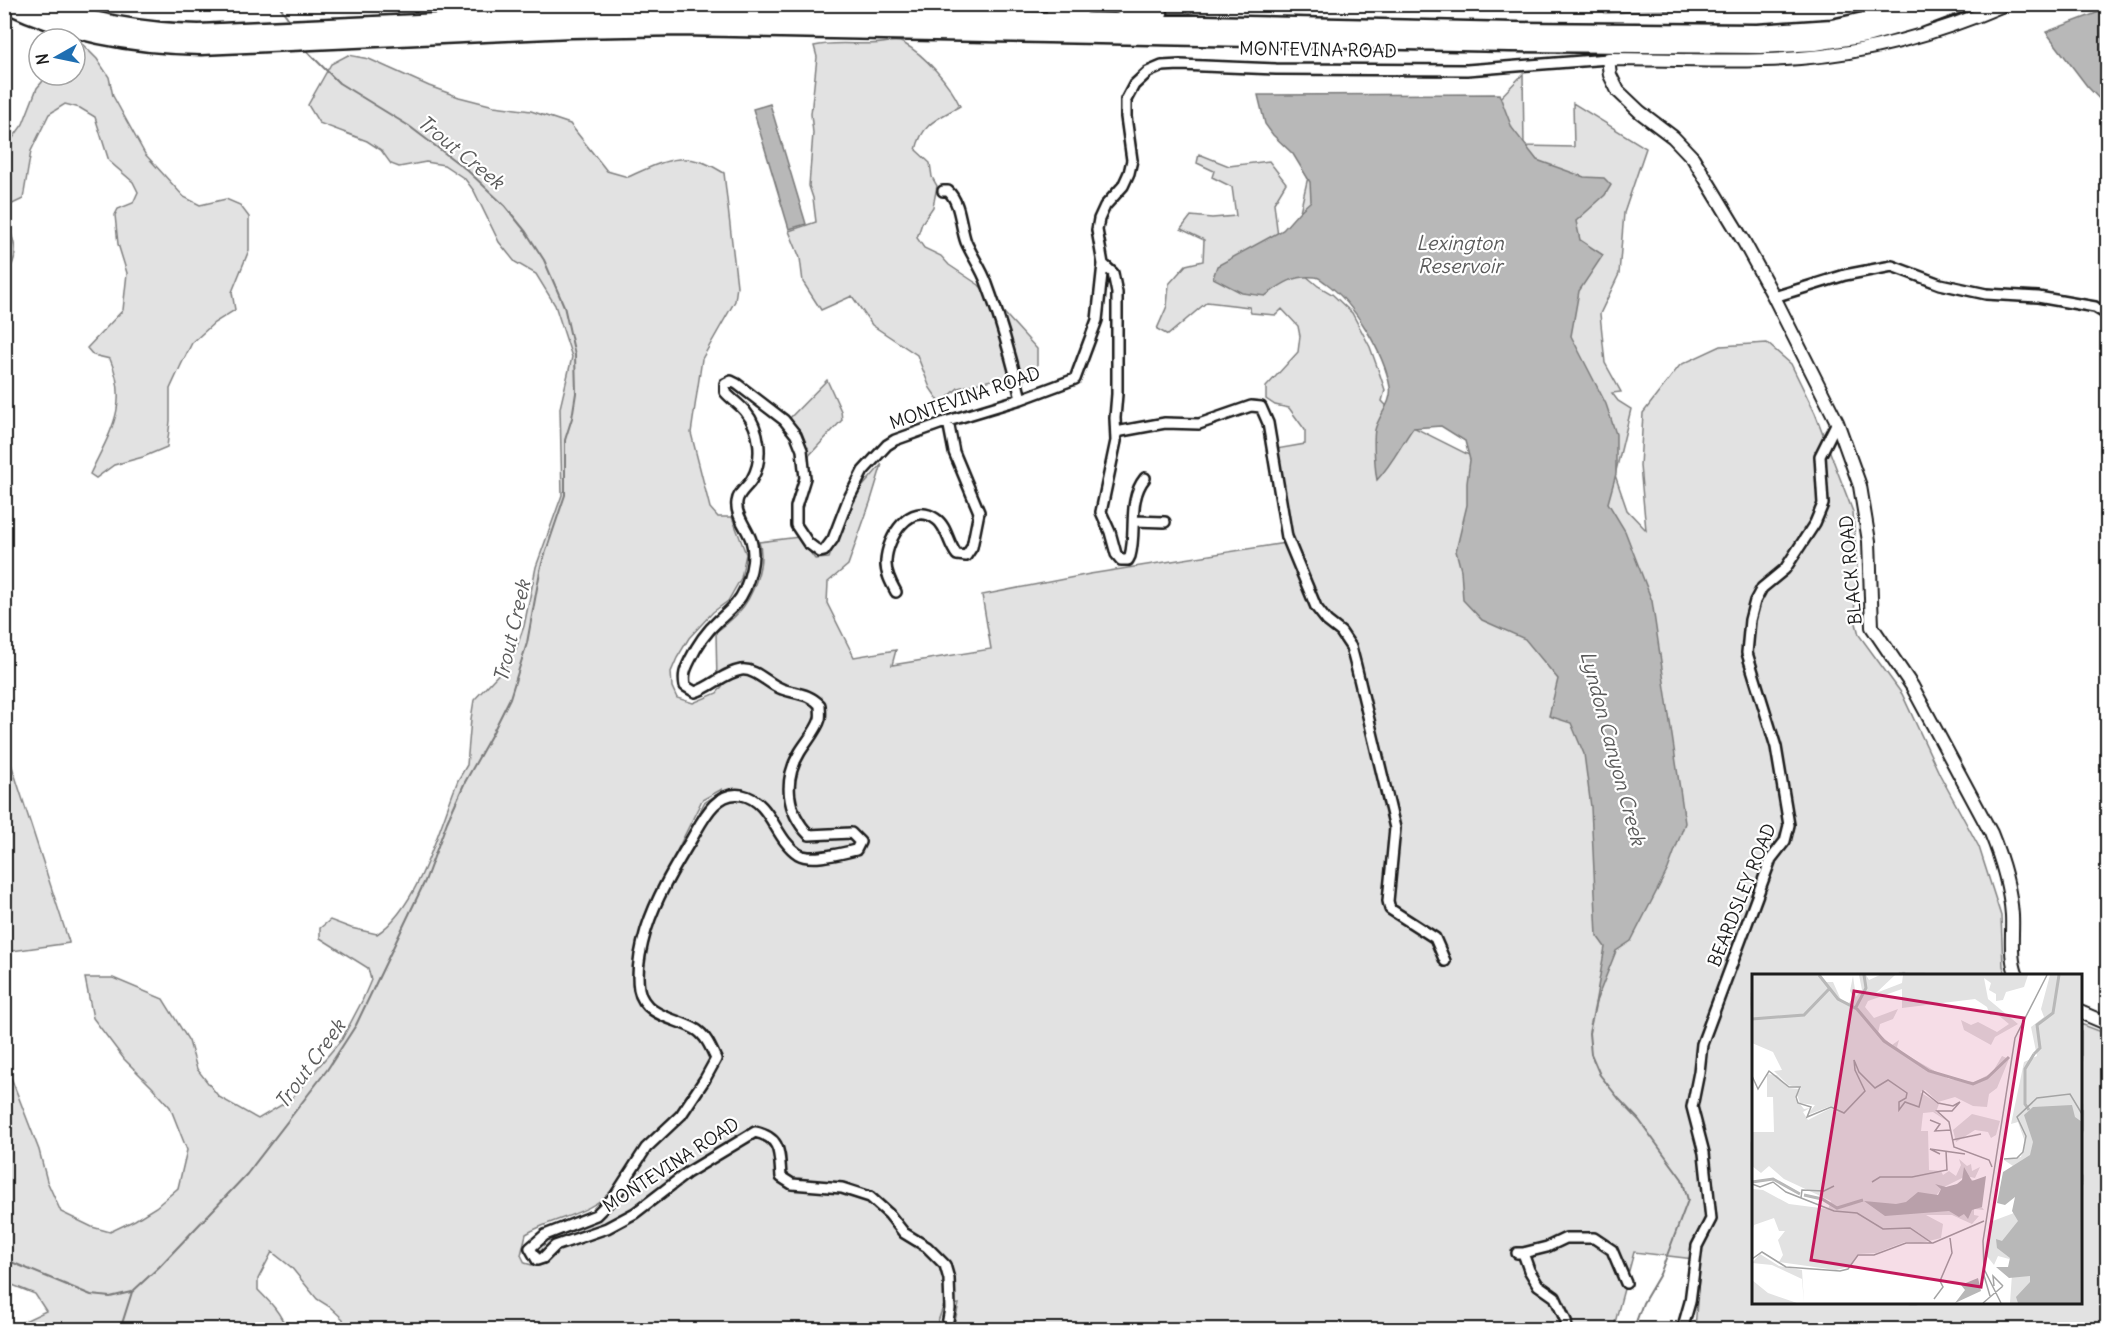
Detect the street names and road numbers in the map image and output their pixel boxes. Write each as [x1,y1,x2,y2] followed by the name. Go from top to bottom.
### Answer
[1239,37,1397,62] street label: MONTEVINA ROAD
[886,361,1043,434] street label: MONTEVINA ROAD
[1834,514,1867,626] street label: BLACK ROAD
[1702,820,1781,970] street label: BEARDSLEY ROAD
[598,1112,743,1217] street label: MONTEVINA ROAD

